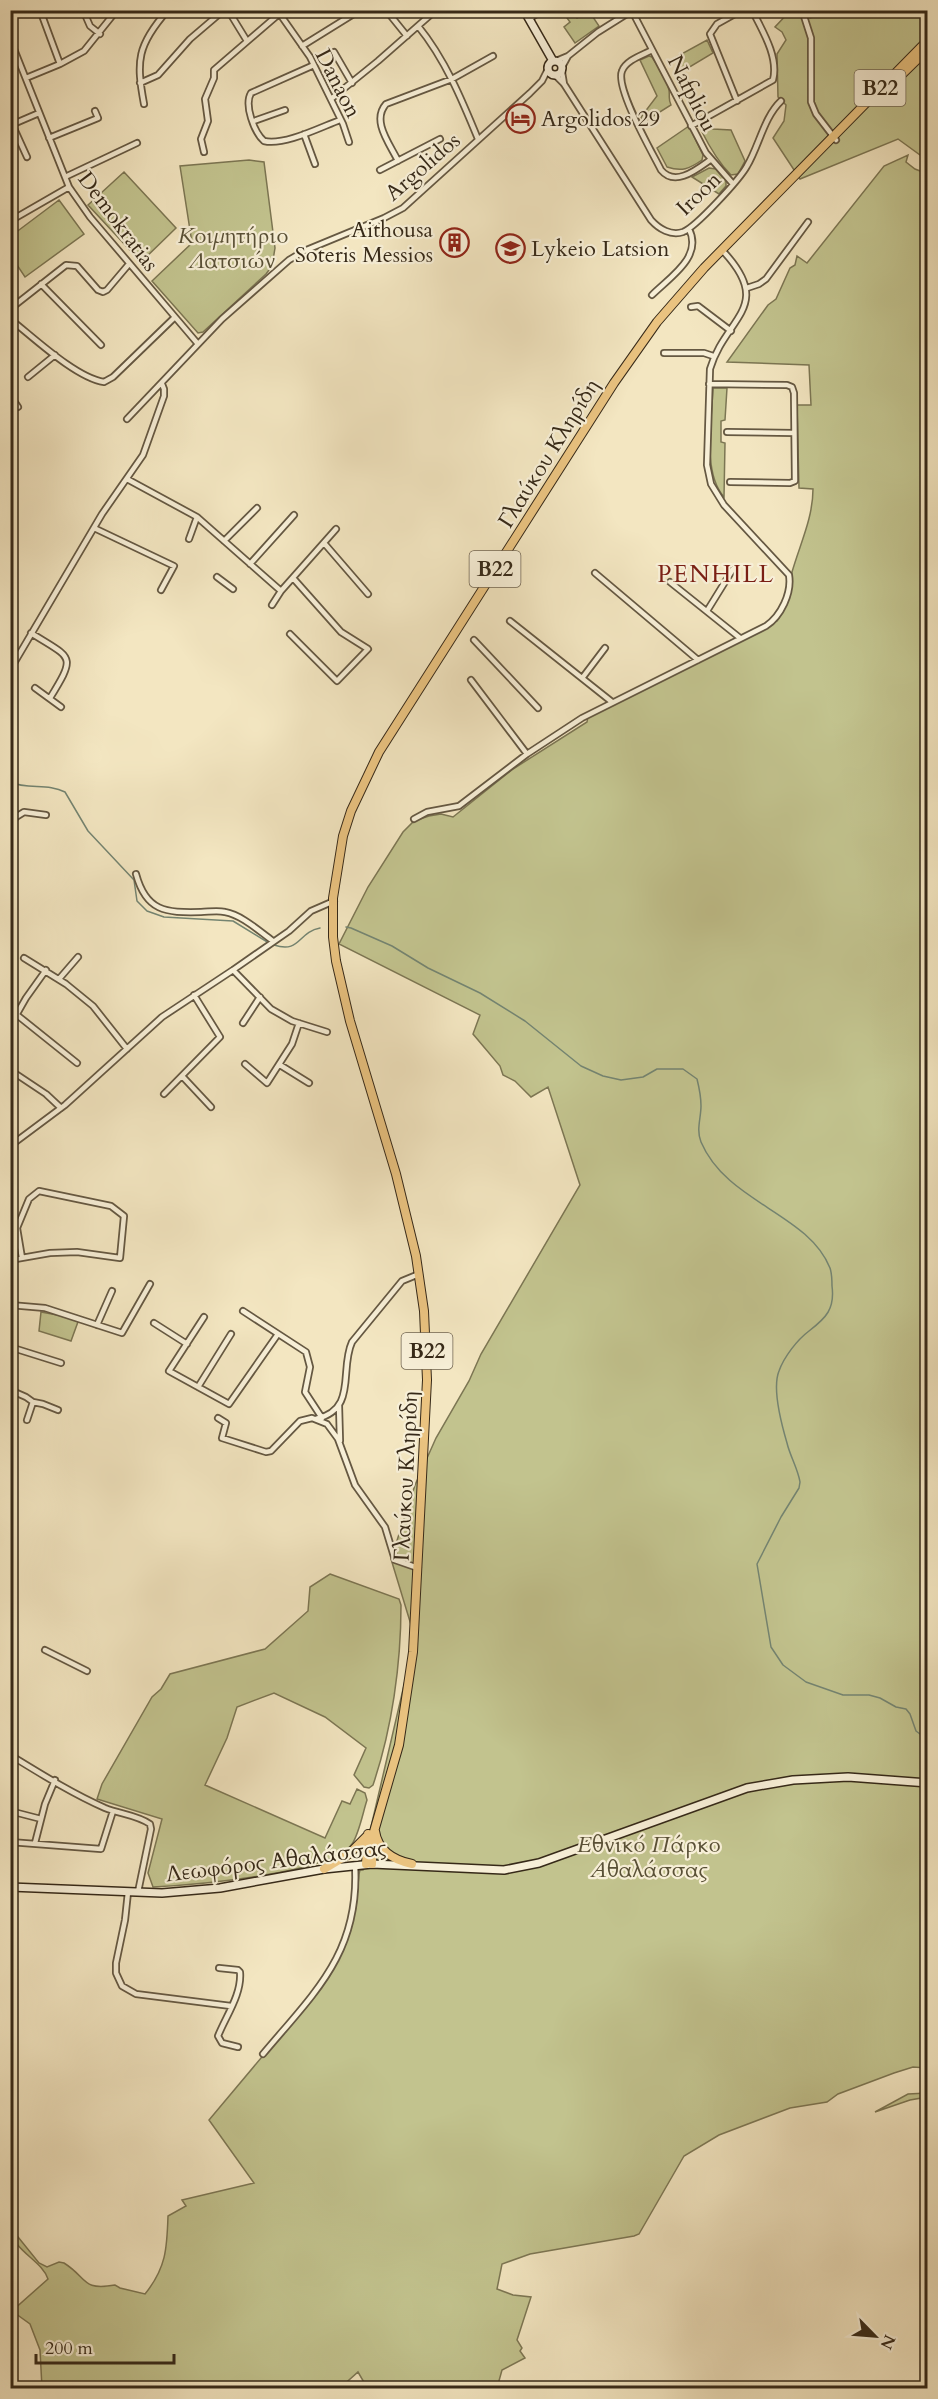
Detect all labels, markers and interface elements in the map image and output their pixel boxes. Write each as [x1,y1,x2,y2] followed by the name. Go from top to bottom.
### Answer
[308,44,368,124] street label: Danaon
[660,50,724,137] street label: Nafpliou
[854,70,906,106] road number: B22
[504,102,536,134] hotel icon: Argolidos 29
[541,104,660,134] place label: Argolidos 29
[379,126,467,208] street label: Argolidos
[670,165,728,223] street label: Iroon
[71,166,166,278] street label: Demokratias
[295,215,433,270] place label: Aithousa Soteris Messios
[178,221,288,276] park label: Κοιμητήριο Λατσιών
[438,226,470,258] building icon: Aithousa Soteris Messios
[494,232,526,264] school or university icon: Lykeio Latsion
[531,234,670,264] place label: Lykeio Latsion
[491,373,607,534] street label: Γλαύκου Κληρίδη
[470,551,520,587] road number: B22
[657,558,775,591] district label: PENHILL
[402,1333,452,1369] road number: B22
[387,1390,425,1562] street label: Γλαύκου Κληρίδη
[577,1830,721,1885] park label: Εθνικό Πάρκο Αθαλάσσας
[164,1833,388,1889] street label: Λεωφόρος Αθαλάσσας
[845,2306,905,2366] north arrow
[36,2327,174,2365] scale bar
[875,2331,901,2353] text: N
[45,2336,93,2361] text: 200 m

